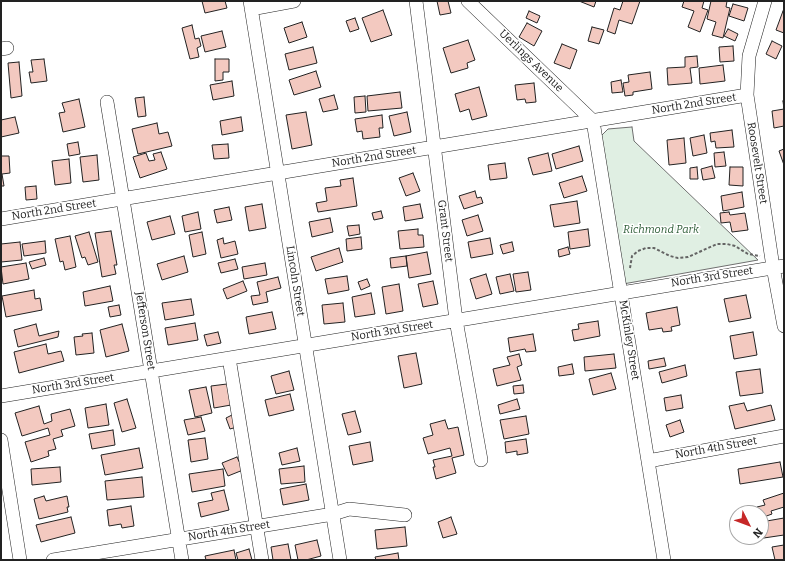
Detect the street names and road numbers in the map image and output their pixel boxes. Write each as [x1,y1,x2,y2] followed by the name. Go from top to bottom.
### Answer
[496,27,566,95] street label: Uerlings Avenue
[651,91,737,117] street label: North 2nd Street
[744,121,770,205] street label: Roosevelt Street
[331,144,417,170] street label: North 2nd Street
[11,197,97,223] street label: North 2nd Street
[435,199,455,263] street label: Grant Street
[283,245,307,317] street label: Lincoln Street
[670,264,754,290] street label: North 3rd Street
[132,291,158,371] street label: Jefferson Street
[616,299,642,381] street label: McKinley Street
[350,318,434,344] street label: North 3rd Street
[31,371,115,397] street label: North 3rd Street
[674,434,758,462] street label: North 4th Street
[187,518,271,544] street label: North 4th Street

